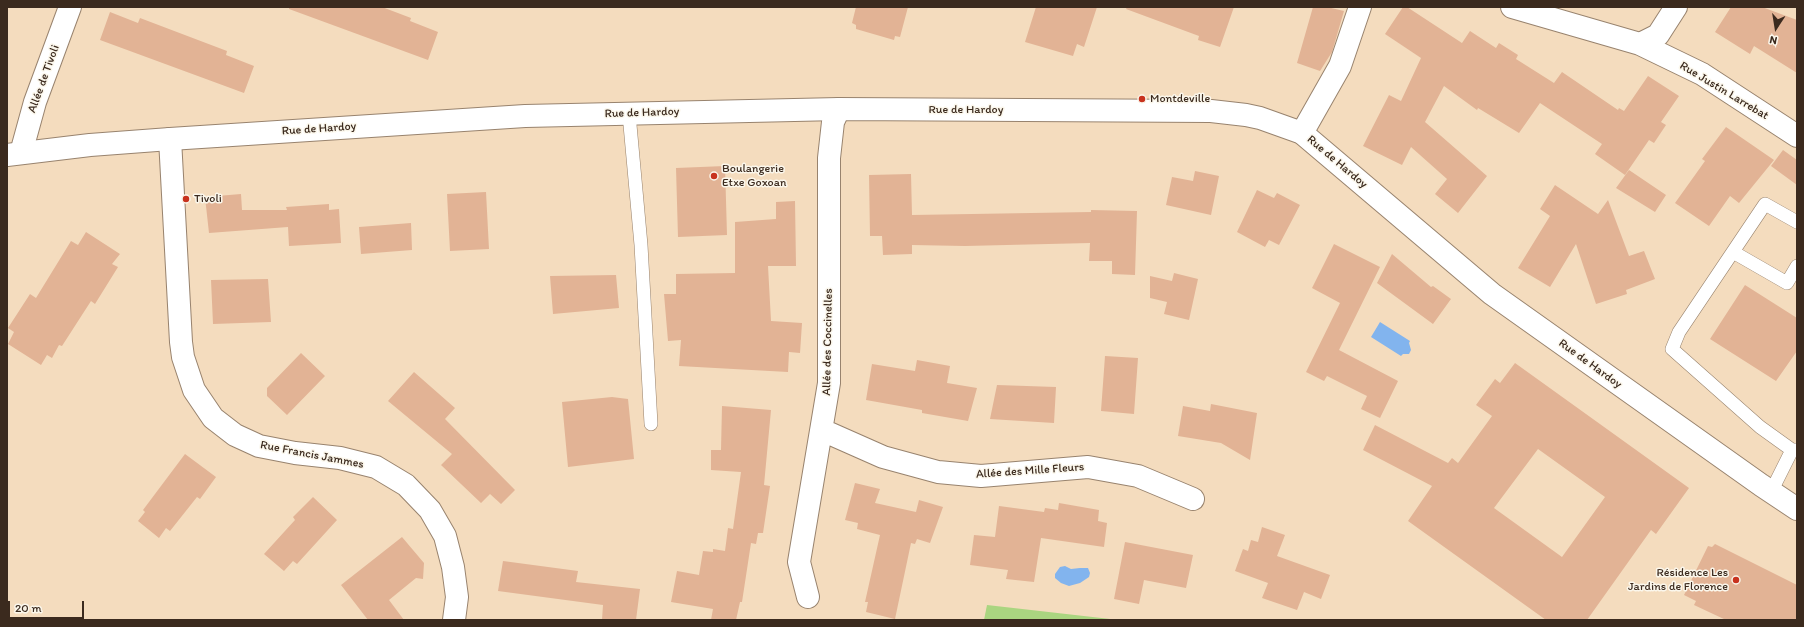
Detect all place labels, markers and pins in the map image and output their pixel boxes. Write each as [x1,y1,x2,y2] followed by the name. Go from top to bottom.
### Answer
[1150,92,1210,106] place label: Montdeville
[1137,94,1147,104] marker: Montdeville
[722,162,786,190] place label: Boulangerie Etxe Goxoan
[709,171,719,181] marker: Boulangerie Etxe Goxoan
[194,192,222,206] place label: Tivoli
[181,194,191,204] marker: Tivoli
[1628,566,1728,594] place label: Résidence Les Jardins de Florence
[1731,575,1741,585] marker: Résidence Les Jardins de Florence

